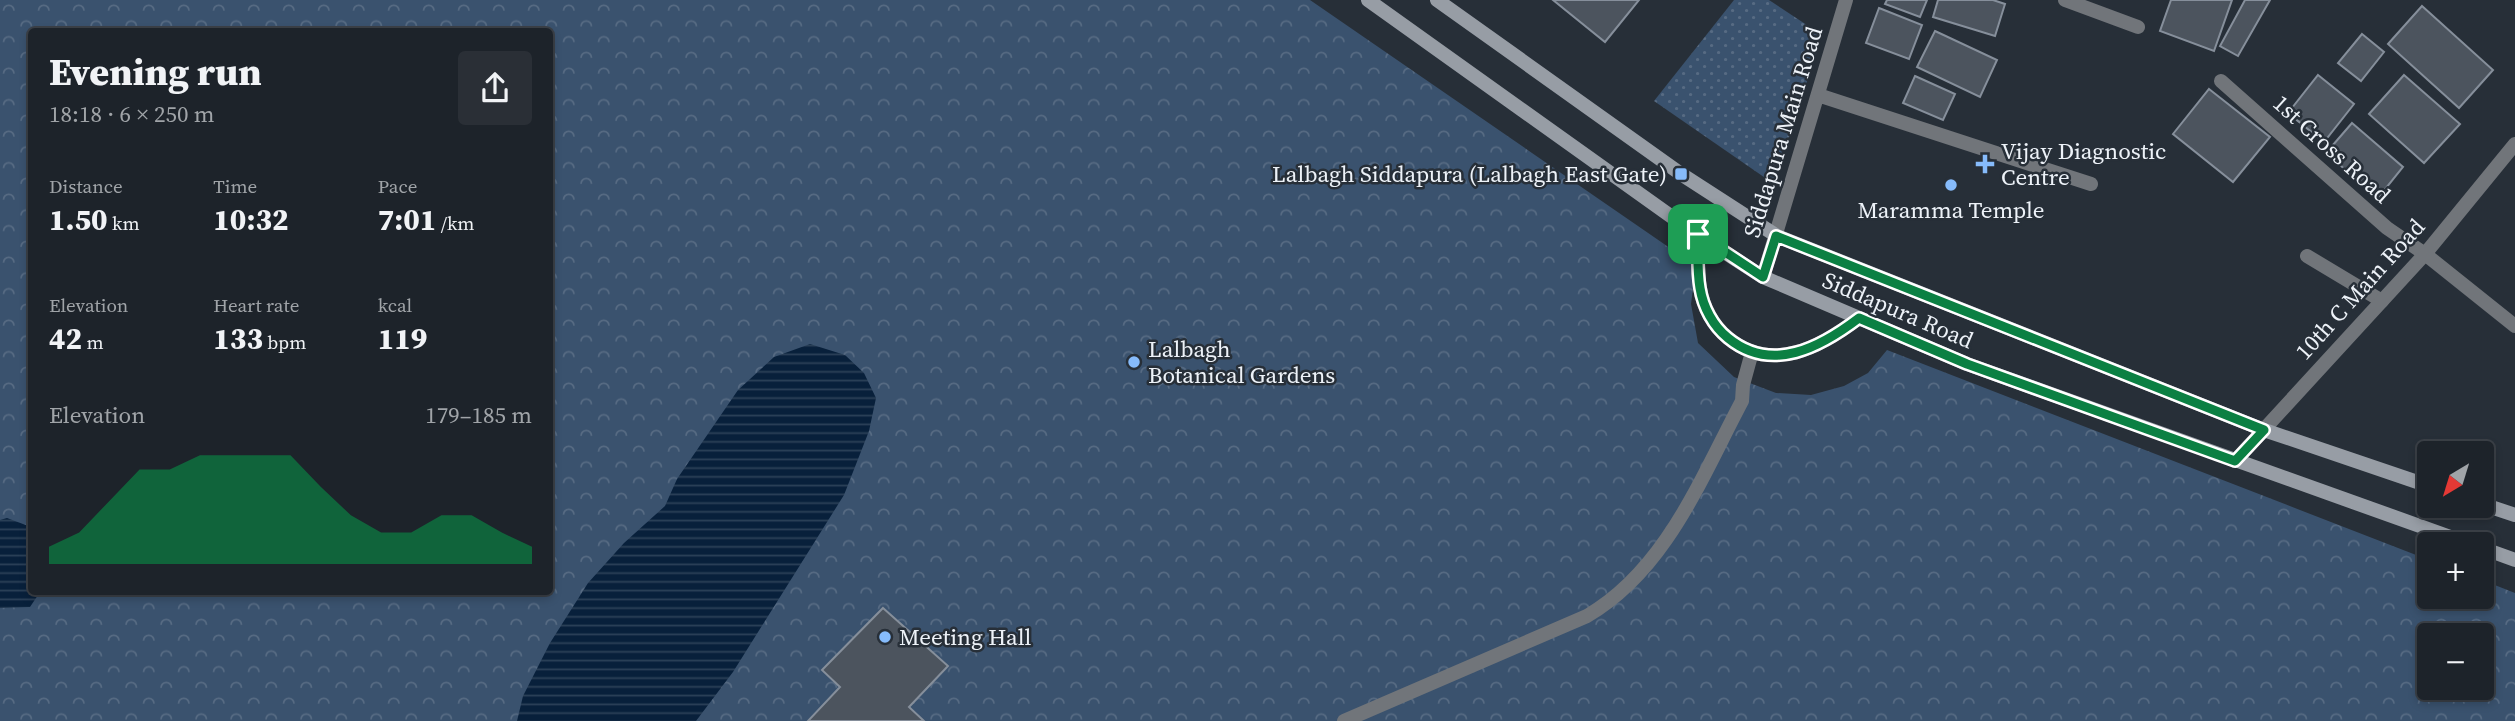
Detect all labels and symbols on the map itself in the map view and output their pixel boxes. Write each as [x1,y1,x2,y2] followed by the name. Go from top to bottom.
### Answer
[1736,23,1830,241] street label: Siddapura Main Road
[2266,87,2398,211] street label: 1st Cross Road
[2001,135,2166,193] place label: Vijay Diagnostic Centre
[1975,154,1995,174] marker: Vijay Diagnostic Centre
[1272,158,1667,190] place label: Lalbagh Siddapura (Lalbagh East Gate)
[1673,166,1689,182] marker: Lalbagh Siddapura (Lalbagh East Gate)
[1943,177,1959,193] marker: Maramma Temple
[1857,194,2045,226] place label: Maramma Temple
[1668,204,1728,264] pin
[2288,211,2432,367] street label: 10th C Main Road
[1818,264,1978,356] street label: Siddapura Road
[1148,333,1335,391] place label: Lalbagh Botanical Gardens
[1126,354,1142,370] marker: Lalbagh Botanical Gardens
[2417,441,2494,518] north arrow
[899,621,1032,653] place label: Meeting Hall
[877,629,893,645] marker: Meeting Hall

